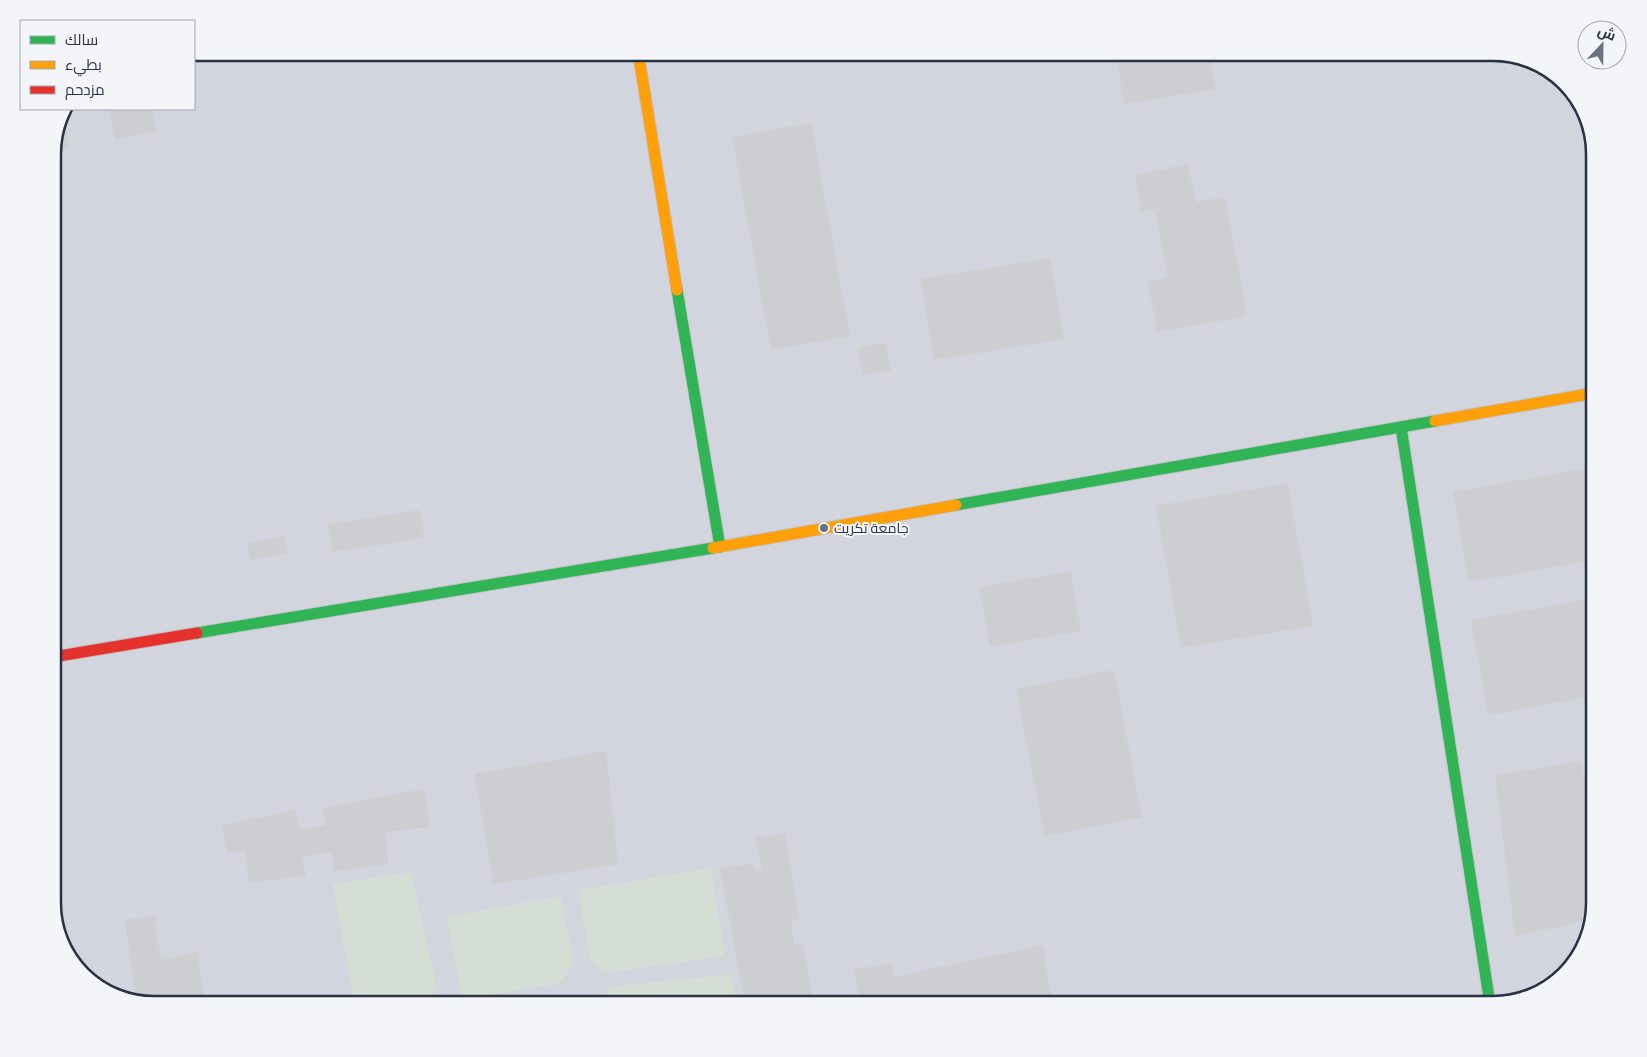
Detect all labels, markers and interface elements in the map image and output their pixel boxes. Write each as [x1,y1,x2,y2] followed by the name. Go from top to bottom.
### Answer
[20,20,195,110] legend
[1577,20,1627,70] north arrow
[1595,22,1618,45] text: ش
[65,31,98,49] text: سالك
[65,56,102,77] text: بطيء
[65,81,105,100] text: مزدحم
[834,520,908,537] place label: جامعة تكريت
[818,522,830,534] marker: جامعة تكريت

